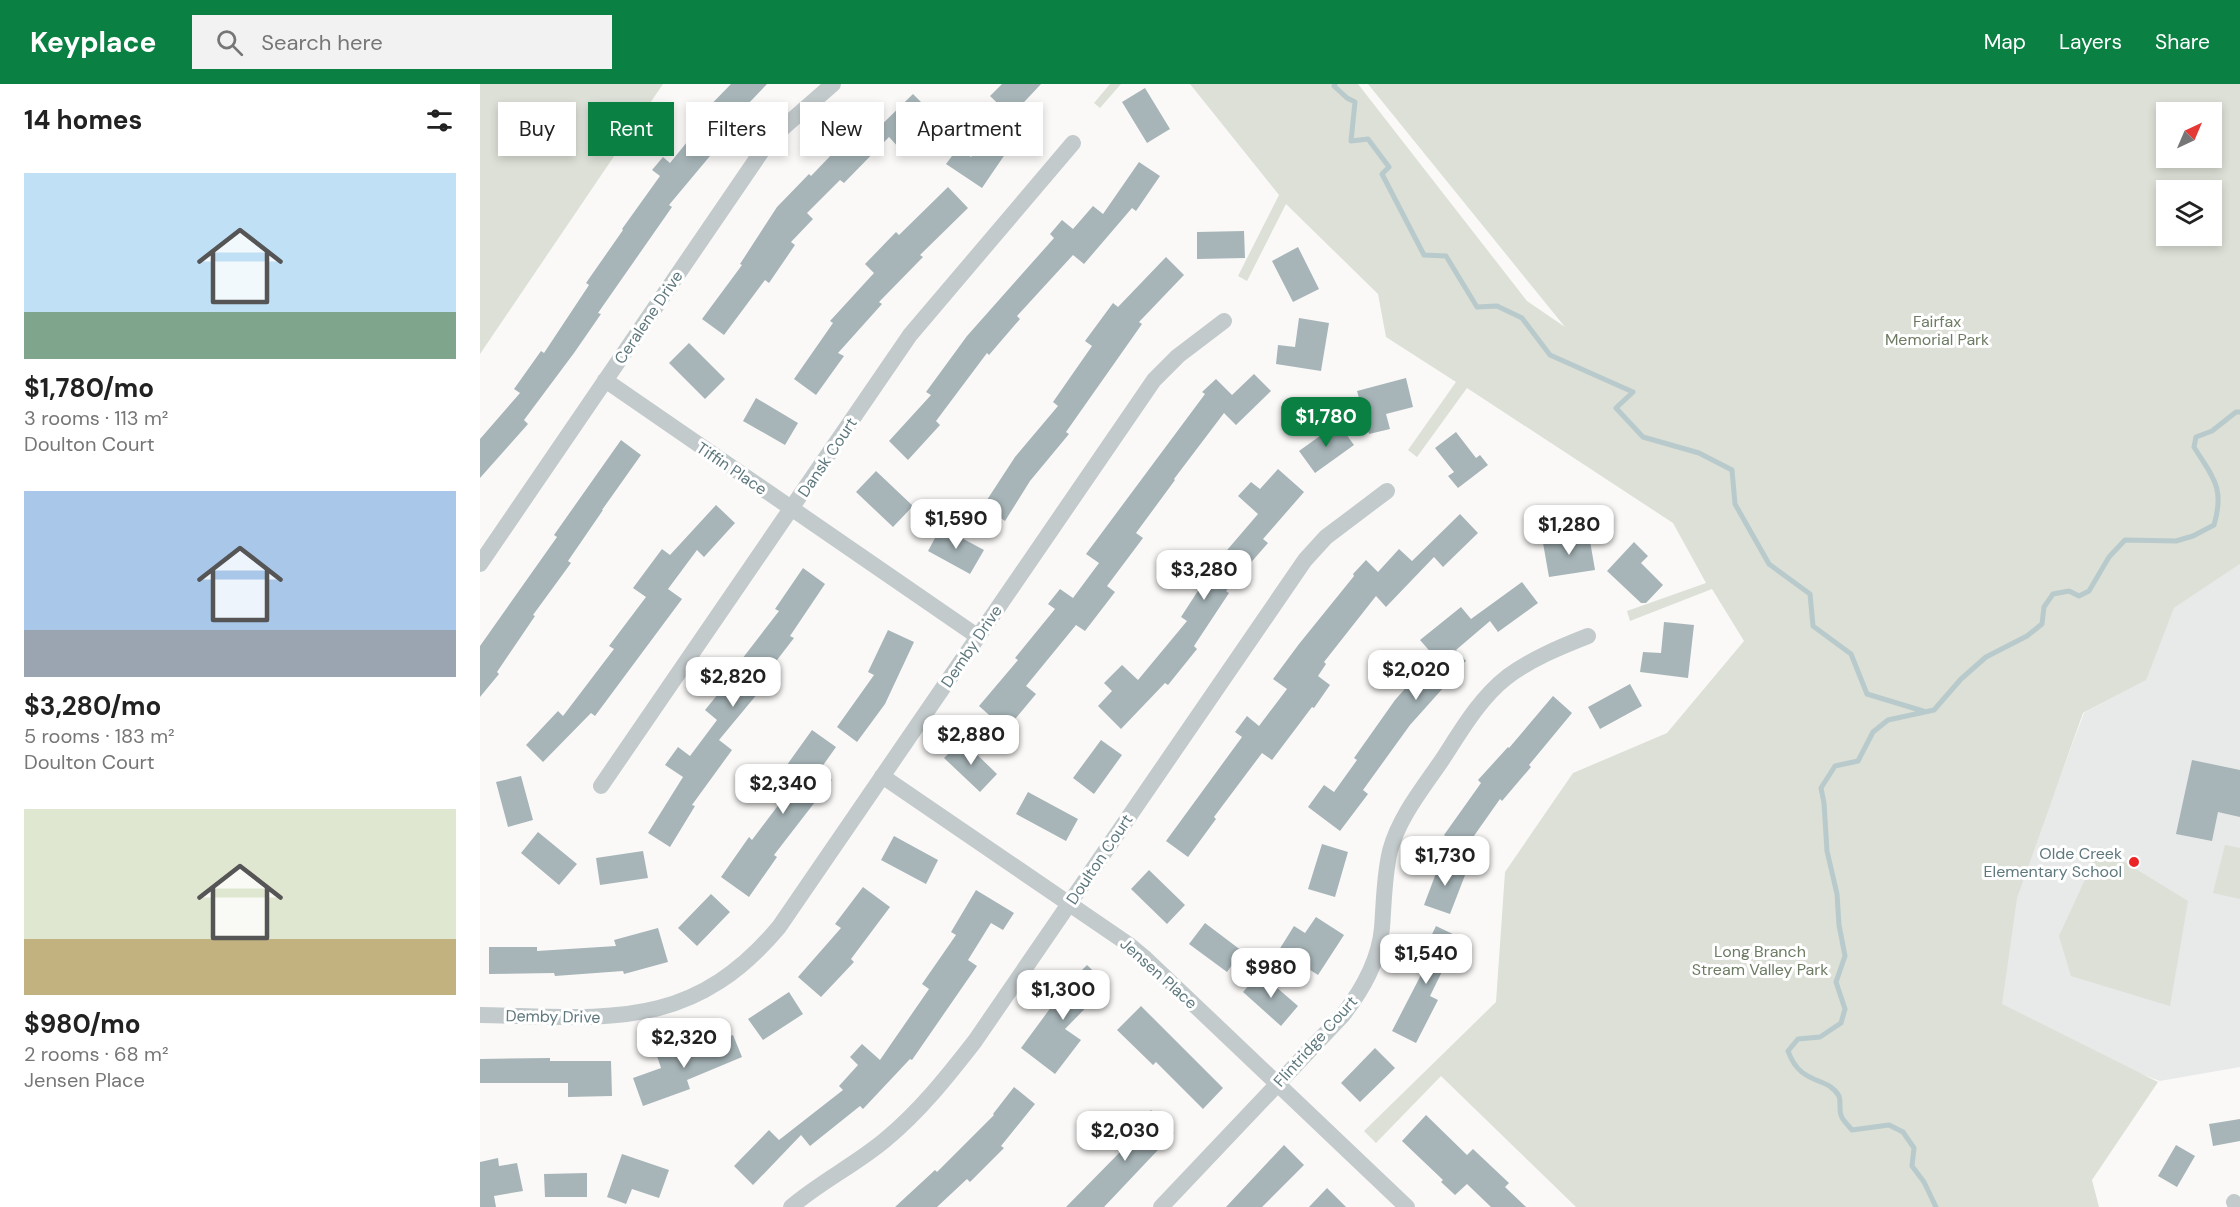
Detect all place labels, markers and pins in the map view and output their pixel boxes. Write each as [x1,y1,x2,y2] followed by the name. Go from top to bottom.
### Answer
[1277,397,1375,448] pin: $1,780
[907,499,1005,550] pin: $1,590
[1520,505,1618,556] pin: $1,280
[1155,550,1253,601] pin: $3,280
[1367,650,1465,701] pin: $2,020
[684,657,782,708] pin: $2,820
[922,715,1020,766] pin: $2,880
[734,764,832,815] pin: $2,340
[1396,836,1494,887] pin: $1,730
[1984,843,2122,882] place label: Olde Creek Elementary School
[2127,855,2141,869] marker: Olde Creek Elementary School
[1377,934,1475,985] pin: $1,540
[1235,948,1307,999] pin: $980
[1014,970,1112,1021] pin: $1,300
[635,1018,733,1069] pin: $2,320
[1076,1111,1174,1162] pin: $2,030

